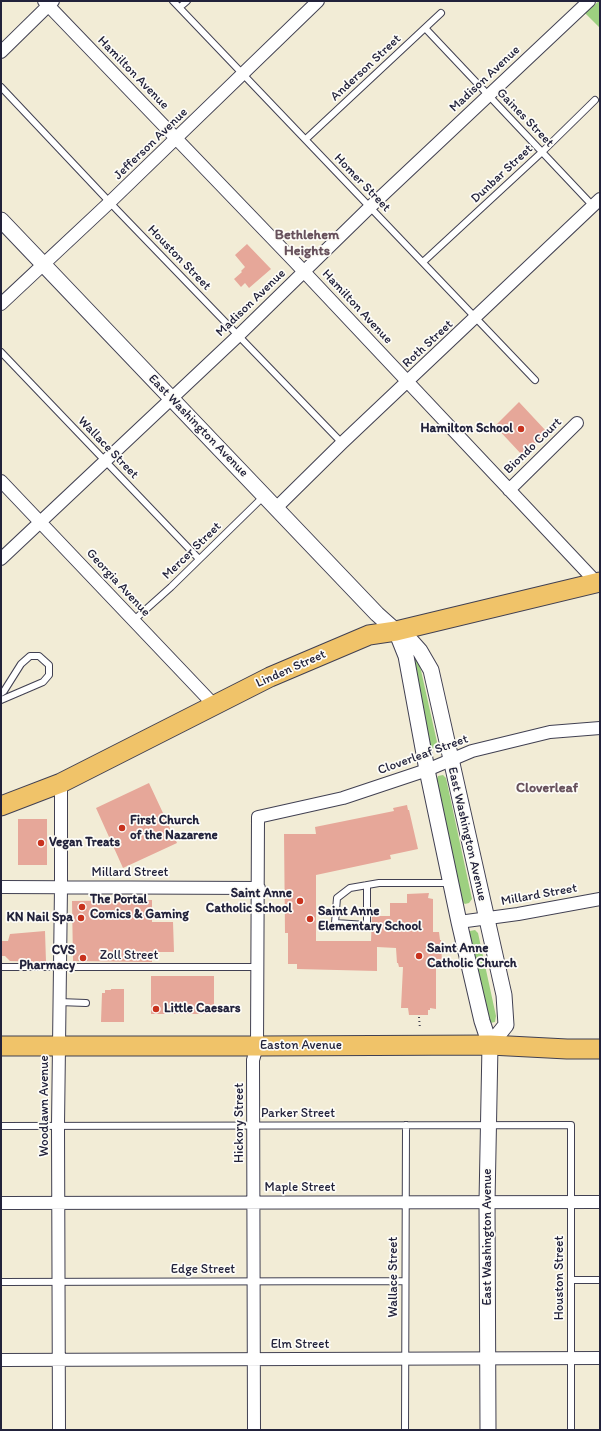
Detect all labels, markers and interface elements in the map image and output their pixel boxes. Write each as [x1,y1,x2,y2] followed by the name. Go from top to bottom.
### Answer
[328,31,404,105] street label: Anderson Street
[94,33,172,113] street label: Hamilton Avenue
[446,42,524,116] street label: Madison Avenue
[493,85,557,151] street label: Gaines Street
[111,105,191,183] street label: Jefferson Avenue
[468,141,536,207] street label: Dunbar Street
[330,151,394,215] street label: Homer Street
[144,222,214,294] street label: Houston Street
[275,227,339,260] district label: Bethlehem Heights
[213,266,289,340] street label: Madison Avenue
[319,267,395,347] street label: Hamilton Avenue
[400,317,456,371] street label: Roth Street
[145,371,251,481] street label: East Washington Avenue
[74,414,142,482] street label: Wallace Street
[501,415,565,477] street label: Biondo Court
[421,421,513,437] place label: Hamilton School
[516,424,526,434] marker: Hamilton School
[159,519,225,583] street label: Mercer Street
[83,546,153,620] street label: Georgia Avenue
[254,647,328,691] street label: Linden Street
[376,731,470,779] street label: Cloverleaf Street
[444,765,490,903] street label: East Washington Avenue
[516,780,578,796] district label: Cloverleaf
[130,813,218,844] place label: First Church of the Nazarene
[117,823,127,833] marker: First Church of the Nazarene
[49,835,120,851] place label: Vegan Treats
[36,838,46,848] marker: Vegan Treats
[92,865,168,881] street label: Millard Street
[500,881,578,909] street label: Millard Street
[206,886,292,917] place label: Saint Anne Catholic School
[90,892,189,923] place label: The Portal Comics & Gaming
[295,896,305,906] marker: Saint Anne Catholic School
[77,902,87,912] marker: The Portal Comics & Gaming
[318,904,422,935] place label: Saint Anne Elementary School
[7,910,73,926] place label: KN Nail Spa
[76,913,86,923] marker: KN Nail Spa
[305,914,315,924] marker: Saint Anne Elementary School
[427,941,517,972] place label: Saint Anne Catholic Church
[19,943,75,974] place label: CVS Pharmacy
[100,948,158,964] street label: Zoll Street
[414,951,424,961] marker: Saint Anne Catholic Church
[78,953,88,963] marker: CVS Pharmacy
[164,1001,241,1017] place label: Little Caesars
[151,1004,161,1014] marker: Little Caesars
[260,1038,342,1054] street label: Easton Avenue
[37,1055,53,1157] street label: Woodlawn Avenue
[232,1083,248,1163] street label: Hickory Street
[261,1106,335,1122] street label: Parker Street
[480,1168,496,1306] street label: East Washington Avenue
[264,1180,336,1196] street label: Maple Street
[552,1236,568,1320] street label: Houston Street
[386,1237,402,1317] street label: Wallace Street
[171,1262,235,1278] street label: Edge Street
[271,1337,329,1353] street label: Elm Street

